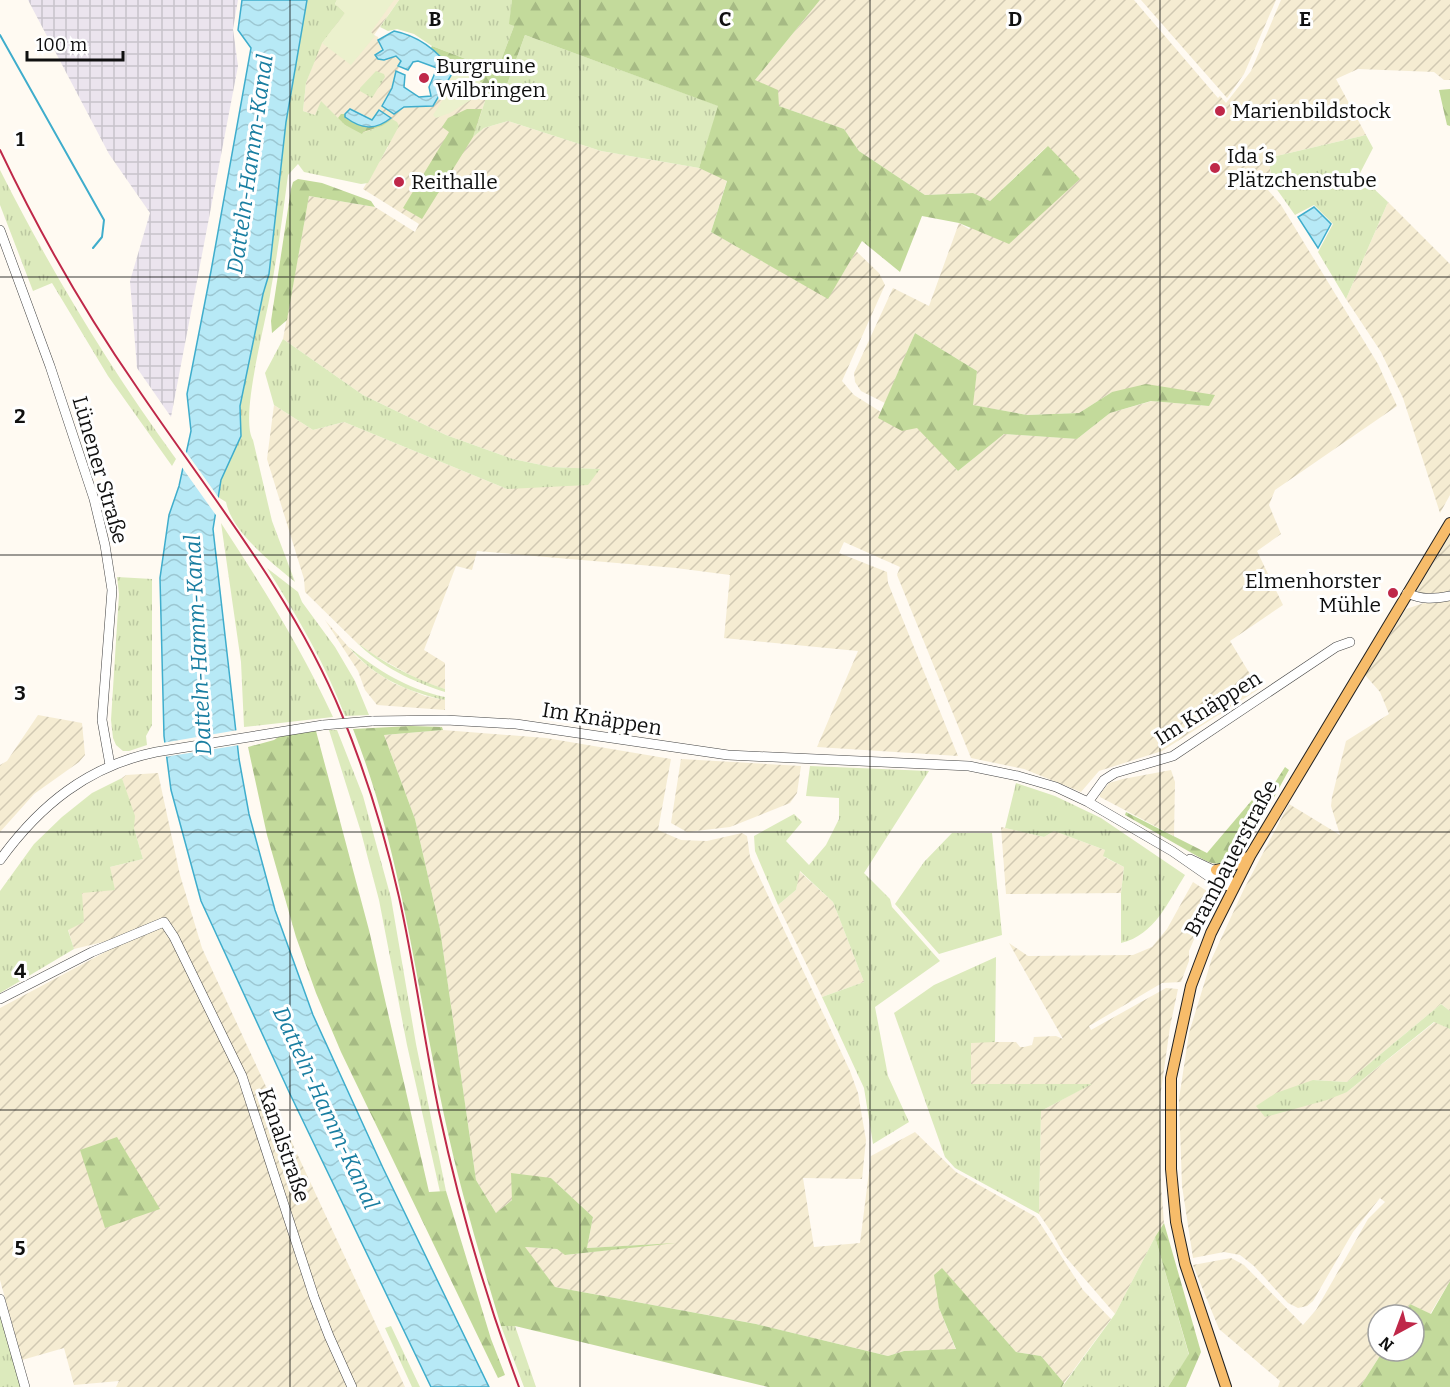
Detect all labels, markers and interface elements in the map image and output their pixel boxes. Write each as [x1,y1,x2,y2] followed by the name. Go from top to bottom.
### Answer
[429,7,442,31] text: B
[719,7,731,31] text: C
[1008,7,1022,31] text: D
[1299,7,1311,31] text: E
[27,24,123,62] scale bar
[36,34,87,56] text: 100 m
[221,53,279,275] water label: Datteln-Hamm-Kanal
[436,53,546,103] place label: Burgruine Wilbringen
[417,71,431,85] marker: Burgruine Wilbringen
[1232,98,1391,124] place label: Marienbildstock
[1213,104,1227,118] marker: Marienbildstock
[16,127,25,151] text: 1
[1227,143,1377,193] place label: Ida´s Plätzchenstube
[1208,161,1222,175] marker: Ida´s Plätzchenstube
[411,169,498,195] place label: Reithalle
[392,175,406,189] marker: Reithalle
[67,393,133,547] street label: Lünener Straße
[14,404,26,428] text: 2
[179,534,217,756] water label: Datteln-Hamm-Kanal
[1245,568,1381,618] place label: Elmenhorster Mühle
[1386,586,1400,600] marker: Elmenhorster Mühle
[1150,665,1266,751] street label: Im Knäppen
[14,681,26,705] text: 3
[540,697,664,741] street label: Im Knäppen
[1179,775,1283,941] street label: Brambauerstraße
[14,959,26,983] text: 4
[267,1002,385,1214] water label: Datteln-Hamm-Kanal
[252,1085,316,1205] street label: Kanalstraße
[15,1236,26,1260] text: 5
[1366,1303,1426,1363] north arrow
[1376,1333,1397,1355] text: N

